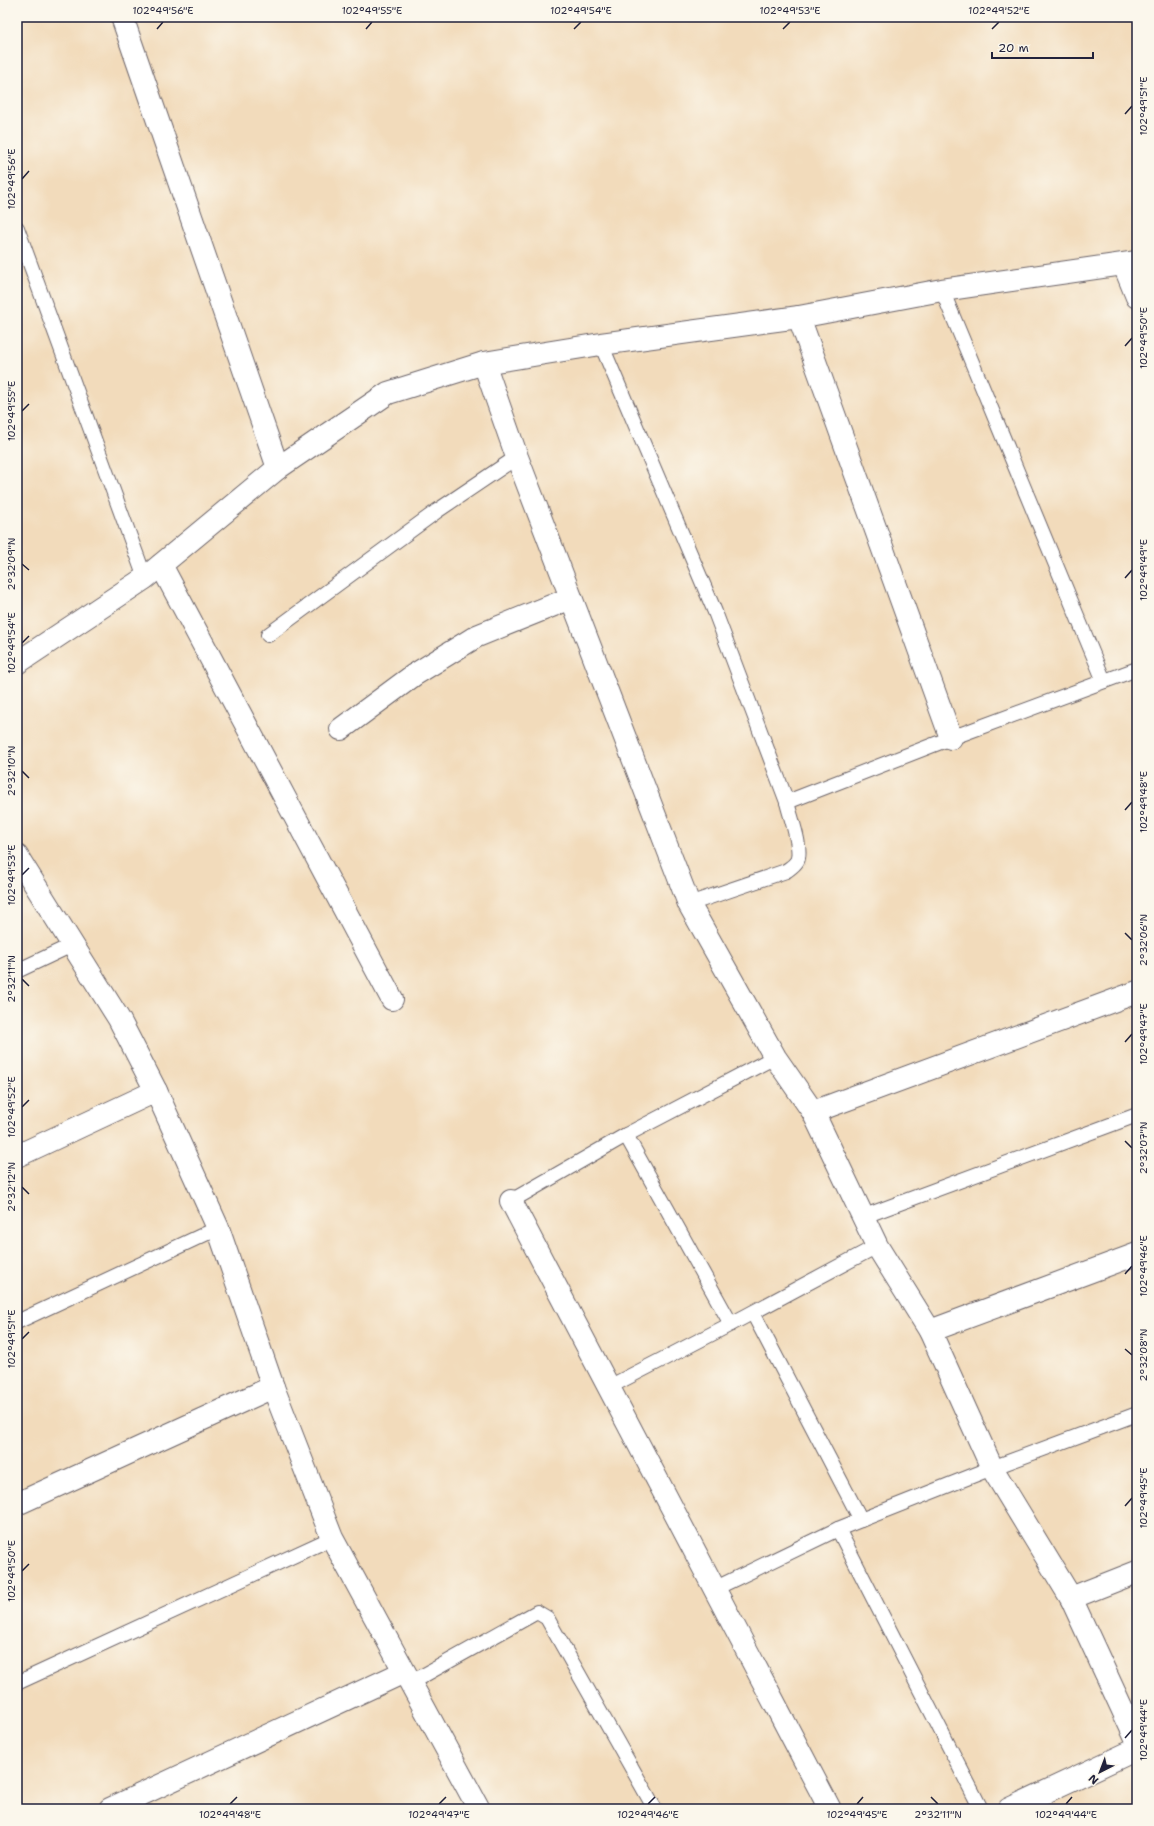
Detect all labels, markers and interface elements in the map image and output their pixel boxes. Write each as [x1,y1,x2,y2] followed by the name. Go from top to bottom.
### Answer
[132,4,194,17] text: 102°49'56"E
[342,4,402,17] text: 102°49'55"E
[550,4,612,17] text: 102°49'54"E
[759,4,821,17] text: 102°49'53"E
[968,4,1030,17] text: 102°49'52"E
[992,34,1093,60] scale bar
[998,40,1029,56] text: 20 m
[1137,77,1150,135] text: 102°49'51"E
[5,148,18,210] text: 102°49'56"E
[1137,307,1150,369] text: 102°49'50"E
[5,381,18,441] text: 102°49'55"E
[5,538,18,590] text: 2°32'09"N
[1137,539,1150,601] text: 102°49'49"E
[5,612,18,674] text: 102°49'54"E
[5,746,18,796] text: 2°32'10"N
[1137,771,1150,833] text: 102°49'48"E
[5,844,18,906] text: 102°49'53"E
[1137,914,1150,966] text: 2°32'06"N
[5,955,18,1003] text: 2°32'11"N
[1137,1003,1150,1065] text: 102°49'47"E
[5,1076,18,1138] text: 102°49'52"E
[1137,1122,1150,1174] text: 2°32'07"N
[5,1162,18,1212] text: 2°32'12"N
[1137,1235,1150,1297] text: 102°49'46"E
[5,1310,18,1368] text: 102°49'51"E
[1137,1329,1150,1381] text: 2°32'08"N
[1137,1467,1150,1529] text: 102°49'45"E
[5,1540,18,1602] text: 102°49'50"E
[1137,1699,1150,1761] text: 102°49'44"E
[1080,1752,1120,1792] north arrow
[1085,1770,1102,1788] text: N
[199,1808,261,1821] text: 102°49'48"E
[408,1808,470,1821] text: 102°49'47"E
[617,1808,679,1821] text: 102°49'46"E
[826,1808,888,1821] text: 102°49'45"E
[914,1808,962,1821] text: 2°32'11"N
[1035,1808,1097,1821] text: 102°49'44"E

